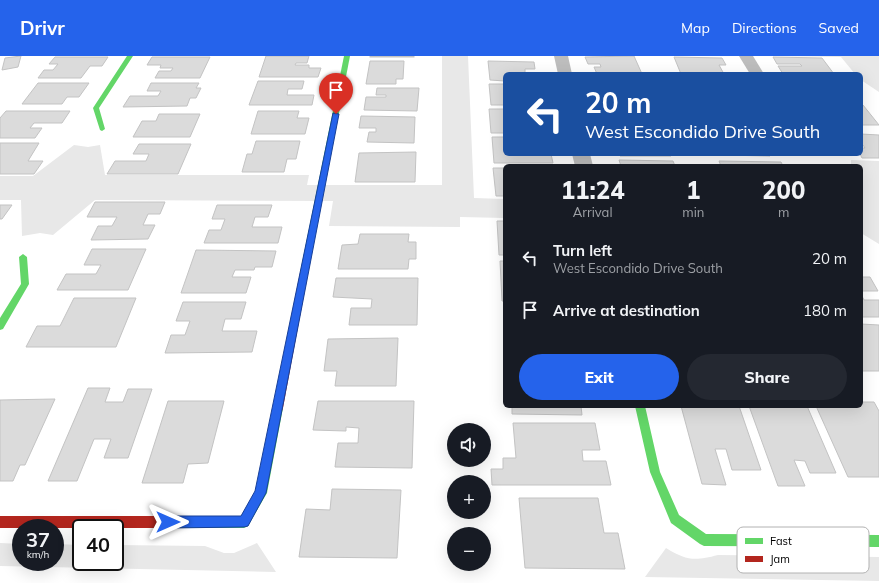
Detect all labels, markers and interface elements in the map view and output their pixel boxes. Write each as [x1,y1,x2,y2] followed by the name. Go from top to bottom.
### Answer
[20,16,65,40] text: Drivr
[681,19,710,37] text: Map
[732,19,797,37] text: Directions
[819,19,859,37] text: Saved
[319,73,353,114] pin
[325,79,347,101] icon: arrive
[585,85,651,120] text: 20 m
[519,88,571,140] icon: left
[585,120,820,143] text: West Escondido Drive South
[561,175,625,205] text: 11:24
[686,175,701,205] text: 1
[762,175,805,205] text: 200
[573,204,613,220] text: Arrival
[682,204,704,220] text: min
[778,204,789,220] text: m
[553,241,612,260] text: Turn left
[519,247,541,269] icon: left
[812,249,847,268] text: 20 m
[553,260,723,276] text: West Escondido Drive South
[519,299,541,321] icon: arrive
[553,301,700,320] text: Arrive at destination
[803,301,847,320] text: 180 m
[519,354,679,400] button: Exit
[687,354,847,400] button: Share
[447,423,491,571] map controls
[447,423,491,467] button: sound
[447,475,491,519] button: +
[147,501,189,543] position arrow
[72,519,124,571] speed limit sign: 40
[26,527,50,552] text: 37
[447,527,491,571] button: −
[737,527,869,573] legend
[770,534,792,548] text: Fast
[27,548,49,561] text: km/h
[770,552,790,566] text: Jam

